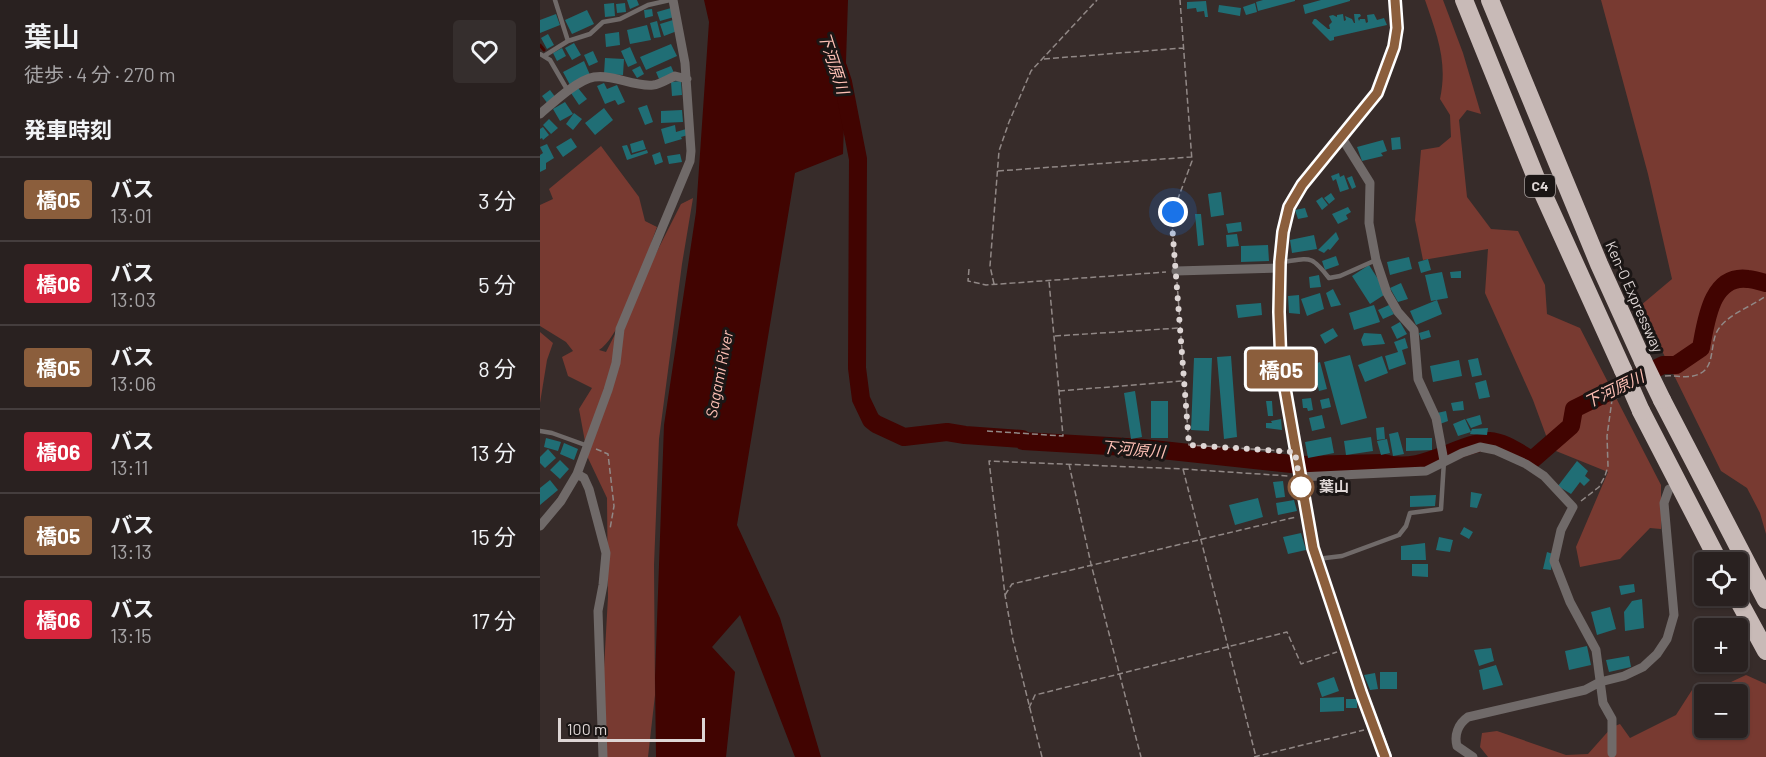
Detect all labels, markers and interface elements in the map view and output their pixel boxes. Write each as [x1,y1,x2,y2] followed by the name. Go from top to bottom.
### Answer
[24,19,80,53] text: 葉山
[453,20,516,83] button: heart
[816,29,854,98] water label: 下河原川
[24,62,175,86] text: 徒歩 · 4 分 · 270 m
[24,116,112,142] text: 発車時刻
[110,175,154,201] text: バス
[1525,175,1555,197] road number: C4
[36,187,80,212] text: 橋05
[478,187,516,213] text: 3 分
[1158,197,1188,227] your location
[110,203,152,227] text: 13:01
[1602,238,1668,355] street label: Ken-O Expressway
[110,259,154,285] text: バス
[36,271,80,296] text: 橋06
[478,271,516,297] text: 5 分
[110,287,156,311] text: 13:03
[701,327,737,419] water label: Sagami River
[110,343,154,369] text: バス
[1246,350,1316,388] line badge: 橋05
[36,355,80,380] text: 橋05
[478,355,516,381] text: 8 分
[1259,357,1303,382] text: 橋05
[1581,365,1648,411] water label: 下河原川
[110,371,156,395] text: 13:06
[110,427,154,453] text: バス
[1100,436,1168,461] water label: 下河原川
[36,439,80,464] text: 橋06
[471,439,516,465] text: 13 分
[110,455,148,479] text: 13:11
[1288,474,1314,500] marker: 葉山
[1319,477,1349,495] place label: 葉山
[110,511,154,537] text: バス
[36,523,80,548] text: 橋05
[471,523,516,549] text: 15 分
[110,539,152,563] text: 13:13
[1694,552,1748,738] map controls
[1694,552,1748,606] button: locate
[110,595,154,621] text: バス
[36,607,80,632] text: 橋06
[471,607,516,633] text: 17 分
[1694,618,1748,672] button: +
[110,623,152,647] text: 13:15
[1694,684,1748,738] button: −
[558,715,705,742] scale bar
[567,719,607,738] text: 100 m

